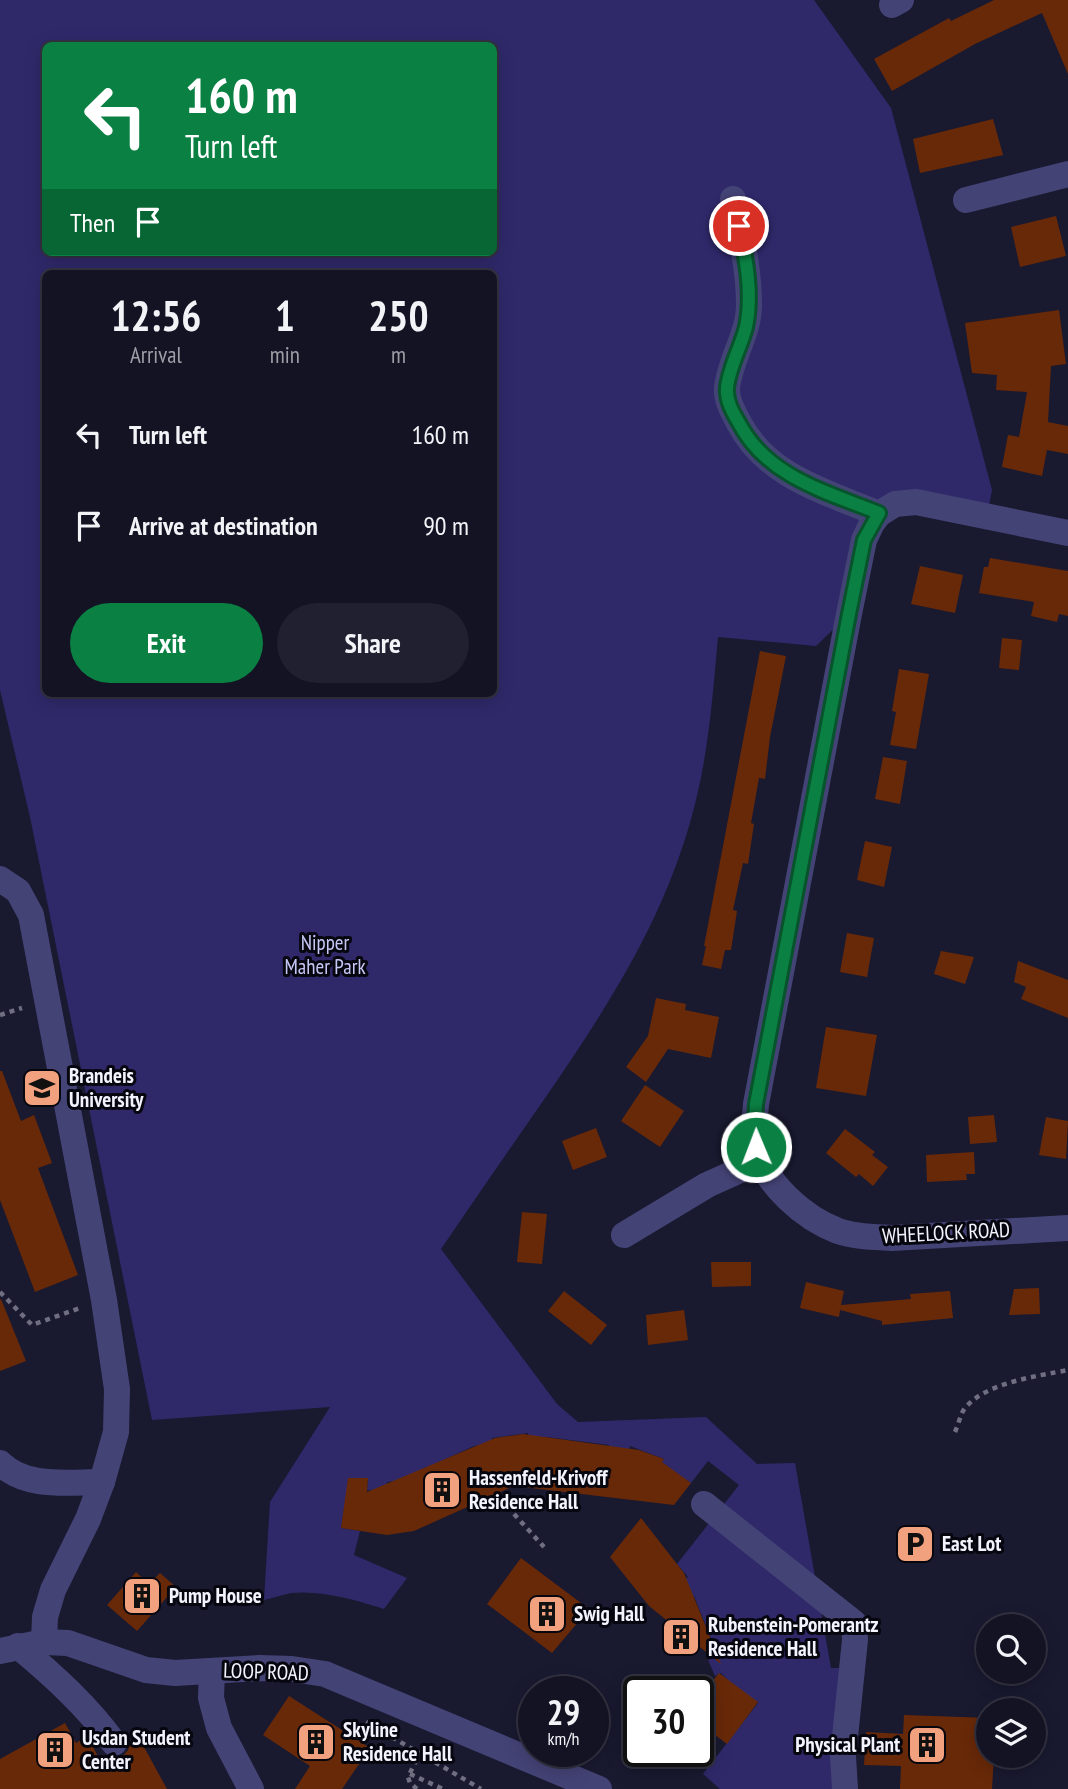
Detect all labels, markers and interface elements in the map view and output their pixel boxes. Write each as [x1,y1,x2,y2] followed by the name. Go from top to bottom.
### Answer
[185,63,298,127] text: 160 m
[70,70,161,161] icon: left
[185,125,277,167] text: Turn left
[709,196,769,256] pin
[129,203,167,241] icon: arrive
[70,206,115,239] text: Then
[720,207,758,245] icon: arrive
[110,288,201,343] text: 12:56
[275,288,295,343] text: 1
[368,288,429,343] text: 250
[130,340,182,369] text: Arrival
[270,340,300,369] text: min
[391,340,406,369] text: m
[70,416,108,454] icon: left
[129,418,207,451] text: Turn left
[411,418,469,451] text: 160 m
[70,507,108,545] icon: arrive
[129,509,318,542] text: Arrive at destination
[423,509,469,542] text: 90 m
[70,603,263,683] button: Exit
[277,603,469,683] button: Share
[284,929,366,980] park label: Nipper Maher Park
[69,1062,144,1113] place label: Brandeis University
[21,1067,63,1109] school or university icon: Brandeis University
[719,1110,793,1184] position arrow
[881,1216,1011,1249] street label: WHEELOCK ROAD
[469,1464,609,1515] place label: Hassenfeld-Krivoff Residence Hall
[421,1469,463,1511] building icon: Hassenfeld-Krivoff Residence Hall
[894,1523,936,1565] parking icon: East Lot
[942,1530,1001,1557] place label: East Lot
[121,1575,163,1617] building icon: Pump House
[169,1582,262,1609] place label: Pump House
[526,1593,568,1635] building icon: Swig Hall
[574,1600,645,1627] place label: Swig Hall
[708,1611,879,1662] place label: Rubenstein-Pomerantz Residence Hall
[976,1614,1046,1768] map controls
[976,1614,1046,1684] button: search
[660,1616,702,1658] building icon: Rubenstein-Pomerantz Residence Hall
[223,1657,309,1686] street label: LOOP ROAD
[623,1676,714,1767] speed limit sign: 30
[547,1689,580,1735] text: 29
[976,1698,1046,1768] button: layers
[343,1716,453,1767] place label: Skyline Residence Hall
[295,1721,337,1763] building icon: Skyline Residence Hall
[82,1724,191,1775] place label: Usdan Student Center
[906,1724,948,1766] building icon: Physical Plant
[548,1727,579,1750] text: km/h
[34,1729,76,1771] building icon: Usdan Student Center
[795,1731,900,1758] place label: Physical Plant

